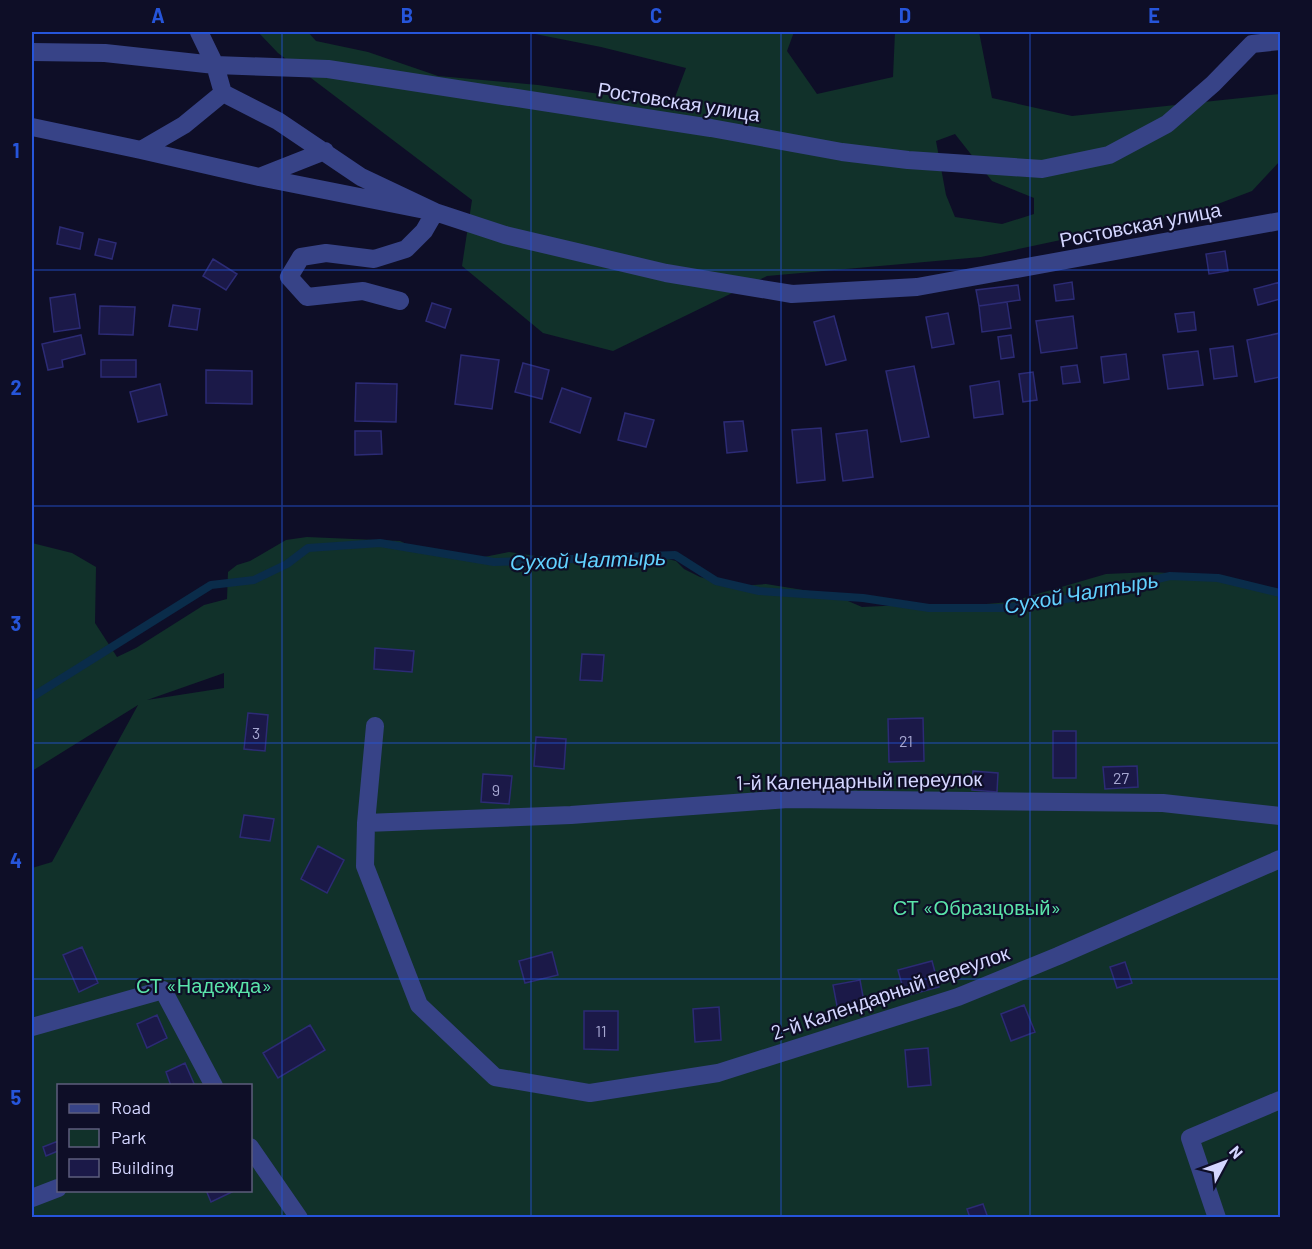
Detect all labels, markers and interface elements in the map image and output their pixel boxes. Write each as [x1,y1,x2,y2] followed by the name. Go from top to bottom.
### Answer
[151,3,165,27] text: A
[401,3,413,27] text: B
[650,3,662,27] text: C
[899,3,911,27] text: D
[1148,3,1160,27] text: E
[596,76,763,126] street label: Ростовская улица
[12,138,20,162] text: 1
[1057,196,1224,251] street label: Ростовская улица
[10,375,22,399] text: 2
[509,544,667,574] water label: Сухой Чалтырь
[1002,566,1160,618] water label: Сухой Чалтырь
[11,611,21,635] text: 3
[252,723,260,742] house number: 3
[899,731,913,750] house number: 21
[736,766,983,794] street label: 1-й Календарный переулок
[1113,768,1129,787] house number: 27
[492,780,500,799] house number: 9
[10,848,22,872] text: 4
[893,895,1061,919] park label: СТ «Образцовый»
[768,940,1012,1044] street label: 2-й Календарный переулок
[136,973,272,997] park label: СТ «Надежда»
[595,1021,607,1040] house number: 11
[57,1084,252,1192] legend
[11,1085,22,1109] text: 5
[111,1096,151,1118] text: Road
[111,1126,146,1148] text: Park
[1195,1132,1255,1192] north arrow
[1226,1142,1247,1162] text: N
[111,1156,174,1178] text: Building

